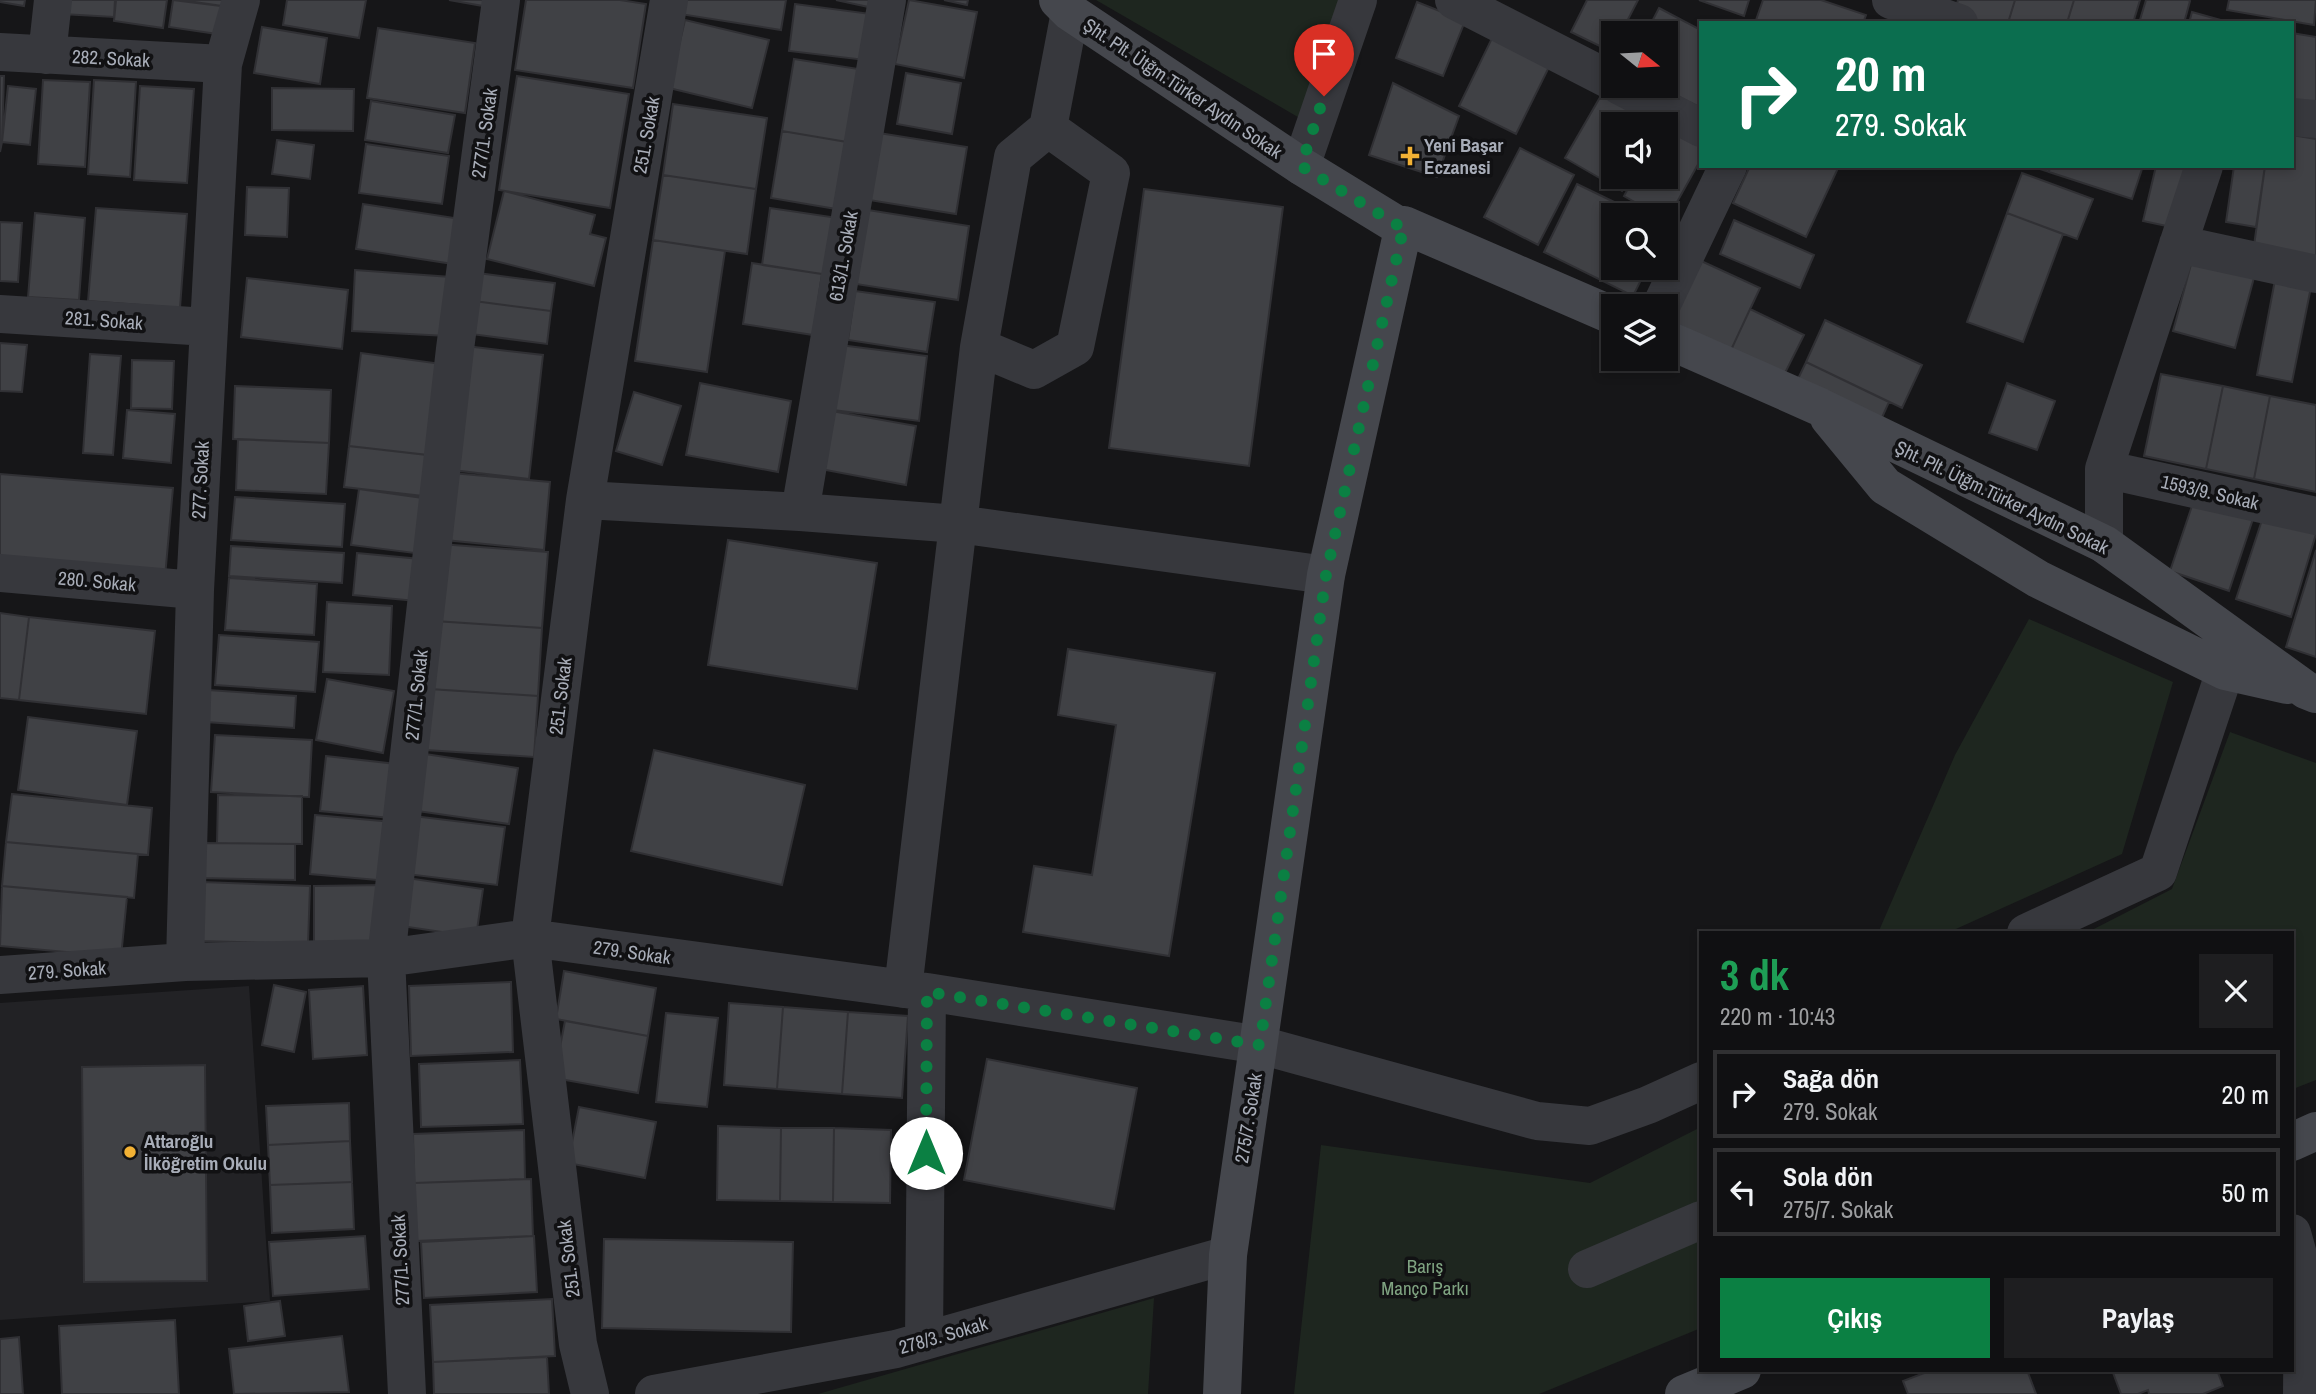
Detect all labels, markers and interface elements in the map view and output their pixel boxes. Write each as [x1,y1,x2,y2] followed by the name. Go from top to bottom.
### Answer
[1078,12,1288,165] street label: Şht. Plt. Ütğm.Türker Aydın Sokak
[1601,21,1678,98] north arrow
[1601,21,1678,371] map controls
[1294,24,1354,96] pin
[1305,35,1343,73] icon: arrive
[1835,40,1927,106] text: 20 m
[71,43,151,73] street label: 282. Sokak
[1720,49,1811,140] icon: right
[465,86,503,180] street label: 277/1. Sokak
[626,94,666,176] street label: 251. Sokak
[1835,103,1966,146] text: 279. Sokak
[1601,112,1678,189] button: sound
[1424,132,1503,180] place label: Yeni Başar Eczanesi
[1402,148,1418,164] marker: Yeni Başar Eczanesi
[1601,203,1678,280] button: search
[822,209,864,303] street label: 613/1. Sokak
[1601,294,1678,371] button: layers
[64,304,144,336] street label: 281. Sokak
[1891,434,2113,560] street label: Şht. Plt. Ütğm.Türker Aydın Sokak
[185,440,215,520] street label: 277. Sokak
[2159,468,2262,516] street label: 1593/9. Sokak
[57,565,137,597] street label: 280. Sokak
[398,648,434,742] street label: 277/1. Sokak
[542,656,578,736] street label: 251. Sokak
[592,934,673,970] street label: 279. Sokak
[1720,947,1789,1003] text: 3 dk
[27,954,107,986] street label: 279. Sokak
[2199,954,2273,1028] button: close
[1720,1001,1835,1032] text: 220 m · 10:43
[1783,1061,1879,1096] text: Sağa dön
[1228,1071,1268,1165] street label: 275/7. Sokak
[1724,1075,1762,1113] icon: right
[2222,1077,2269,1112] text: 20 m
[1783,1096,1877,1127] text: 279. Sokak
[889,1116,963,1190] position arrow
[144,1128,267,1176] place label: Attaroğlu İlköğretim Okulu
[122,1144,138,1160] marker: Attaroğlu İlköğretim Okulu
[1783,1159,1873,1194] text: Sola dön
[1724,1173,1762,1211] icon: left
[2222,1175,2269,1210] text: 50 m
[1783,1194,1893,1225] text: 275/7. Sokak
[385,1214,415,1306] street label: 277/1. Sokak
[550,1219,586,1299] street label: 251. Sokak
[1381,1253,1469,1301] park label: Barış Manço Parkı
[1720,1278,1990,1358] button: Çıkış
[2004,1278,2273,1358] button: Paylaş
[896,1310,990,1360] street label: 278/3. Sokak

